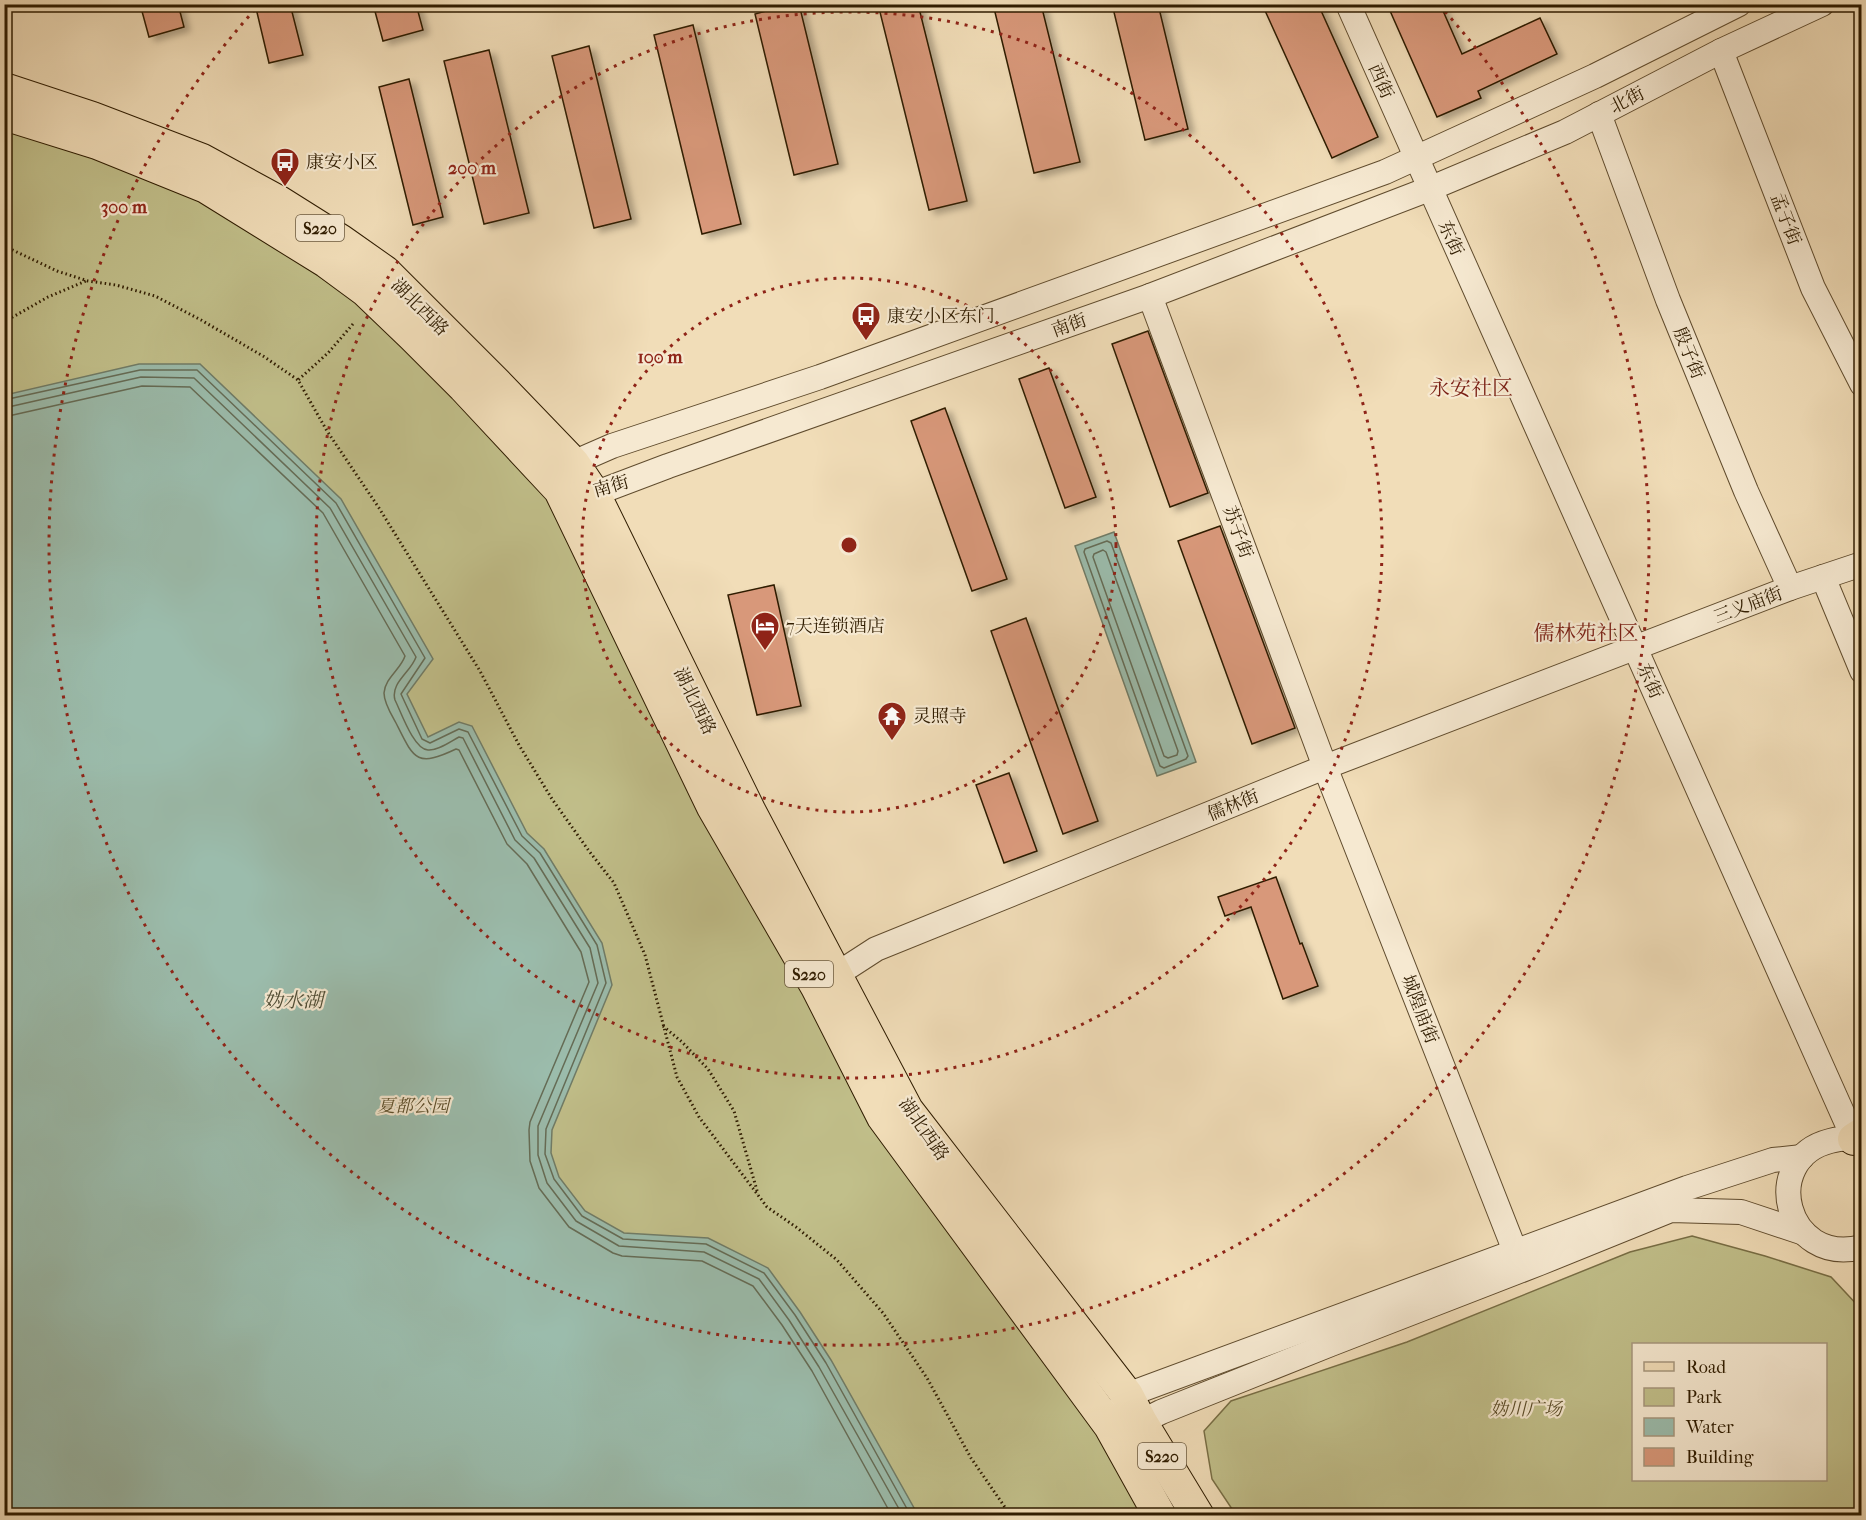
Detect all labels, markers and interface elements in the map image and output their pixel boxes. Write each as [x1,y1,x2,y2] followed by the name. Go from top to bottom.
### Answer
[1364,60,1397,102] street label: 西街
[1606,83,1648,118] street label: 北街
[269,146,301,188] bus stop icon: 康安小区
[306,152,378,173] place label: 康安小区
[448,158,497,179] text: 200 m
[1766,190,1805,248] street label: 孟子街
[101,197,148,218] text: 300 m
[296,215,344,241] road number: S220
[1434,217,1467,259] street label: 东街
[387,274,453,340] street label: 湖北西路
[850,300,882,342] bus stop icon: 康安小区东门
[887,306,995,327] place label: 康安小区东门
[1049,309,1090,341] street label: 南街
[1669,324,1708,382] street label: 殷子街
[637,347,684,368] text: 100 m
[1429,376,1513,400] district label: 永安社区
[591,471,631,502] street label: 南街
[1218,503,1257,561] street label: 苏子街
[839,535,859,555] centre of rings
[1711,583,1786,628] street label: 三义庙街
[749,610,781,652] hotel icon: 7天连锁酒店
[786,616,885,637] place label: 7天连锁酒店
[1534,621,1639,645] district label: 儒林苑社区
[1633,660,1666,702] street label: 东街
[669,664,720,738] street label: 湖北西路
[876,700,908,742] temple icon: 灵照寺
[913,706,967,727] place label: 灵照寺
[1204,786,1262,825] street label: 儒林街
[785,961,833,987] road number: S220
[1397,972,1442,1047] street label: 城隍庙街
[263,989,326,1012] water label: 妫水湖
[894,1094,953,1165] street label: 湖北西路
[377,1096,452,1117] park label: 夏都公园
[1632,1343,1827,1481] legend
[1686,1357,1726,1378] text: Road
[1686,1387,1723,1408] text: Park
[1490,1399,1564,1420] park label: 妫川广场
[1685,1417,1734,1438] text: Water
[1138,1443,1186,1469] road number: S220
[1686,1447,1754,1468] text: Building

